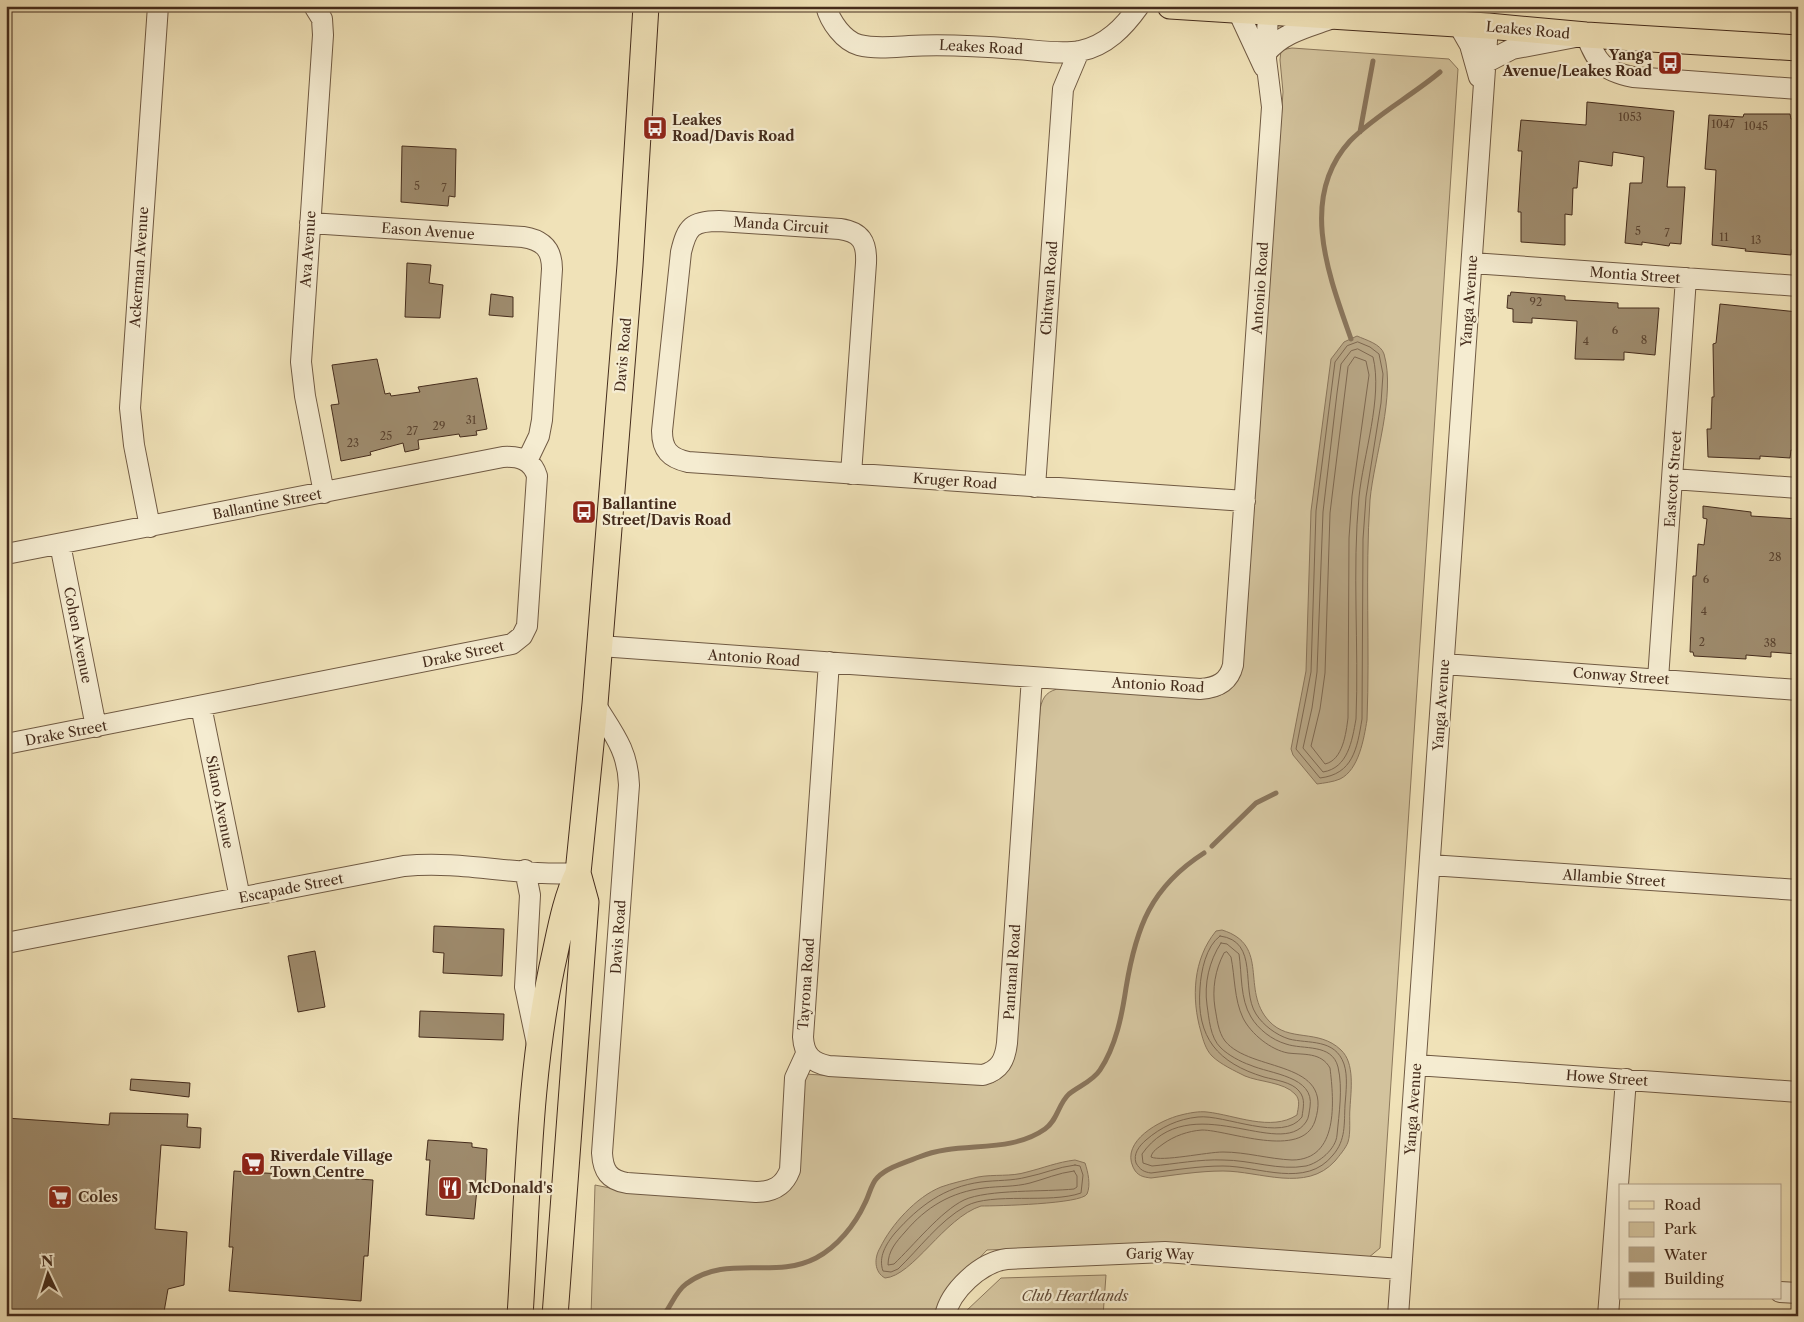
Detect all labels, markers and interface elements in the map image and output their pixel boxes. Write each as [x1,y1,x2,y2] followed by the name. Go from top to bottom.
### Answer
[1485,17,1571,43] street label: Leakes Road
[938,36,1024,58] street label: Leakes Road
[1502,46,1653,80] place label: Yanga Avenue/Leakes Road
[1657,50,1683,76] bus stop icon: Yanga Avenue/Leakes Road
[1618,110,1642,124] house number: 1053
[672,111,795,145] place label: Leakes Road/Davis Road
[642,115,668,141] bus stop icon: Leakes Road/Davis Road
[1711,117,1735,131] house number: 1047
[1744,119,1768,133] house number: 1045
[414,179,420,193] house number: 5
[441,181,447,195] house number: 7
[126,206,152,329] street label: Ackerman Avenue
[296,210,320,289] street label: Ava Avenue
[733,213,829,237] street label: Manda Circuit
[381,219,475,243] street label: Eason Avenue
[1635,224,1641,238] house number: 5
[1664,226,1670,240] house number: 7
[1719,230,1729,244] house number: 11
[1751,233,1761,247] house number: 13
[1037,240,1061,336] street label: Chitwan Road
[1248,241,1272,336] street label: Antonio Road
[1457,254,1481,349] street label: Yanga Avenue
[1589,263,1681,287] street label: Montia Street
[1530,295,1542,309] house number: 92
[611,317,635,393] street label: Davis Road
[1612,323,1619,337] house number: 6
[1641,333,1647,347] house number: 8
[1583,334,1589,348] house number: 4
[466,413,477,427] house number: 31
[433,419,445,433] house number: 29
[406,424,418,438] house number: 27
[380,429,392,443] house number: 25
[1661,430,1685,528] street label: Eastcott Street
[347,436,359,450] house number: 23
[912,469,998,493] street label: Kruger Road
[211,485,323,523] street label: Ballantine Street
[602,495,732,529] place label: Ballantine Street/Davis Road
[571,499,597,525] bus stop icon: Ballantine Street/Davis Road
[1769,550,1781,564] house number: 28
[1703,572,1710,586] house number: 6
[60,585,96,685] street label: Cohen Avenue
[1701,604,1707,618] house number: 4
[1699,635,1705,649] house number: 2
[1764,636,1776,650] house number: 38
[420,637,506,671] street label: Drake Street
[706,646,801,670] street label: Antonio Road
[1429,658,1453,753] street label: Yanga Avenue
[1572,664,1670,688] street label: Conway Street
[1110,674,1205,696] street label: Antonio Road
[23,716,109,750] street label: Drake Street
[202,754,238,850] street label: Silano Avenue
[1561,865,1666,891] street label: Allambie Street
[237,869,345,907] street label: Escapade Street
[606,899,630,975] street label: Davis Road
[1000,923,1024,1021] street label: Pantanal Road
[794,937,818,1031] street label: Tayrona Road
[1401,1062,1425,1157] street label: Yanga Avenue
[1565,1066,1649,1090] street label: Howe Street
[270,1147,393,1181] place label: Riverdale Village Town Centre
[240,1151,266,1177] supermarket icon: Riverdale Village Town Centre
[437,1175,463,1201] restaurant icon: McDonald's
[468,1179,553,1197] place label: McDonald's
[47,1184,73,1210] supermarket icon: Coles
[1619,1184,1782,1300] legend
[78,1188,118,1206] place label: Coles
[1664,1195,1701,1214] text: Road
[1664,1219,1698,1238] text: Park
[1126,1244,1195,1264] street label: Garig Way
[1663,1245,1708,1264] text: Water
[22,1250,72,1300] north arrow
[40,1252,54,1270] text: N
[1664,1269,1724,1288] text: Building
[1022,1287,1129,1305] park label: Club Heartlands

